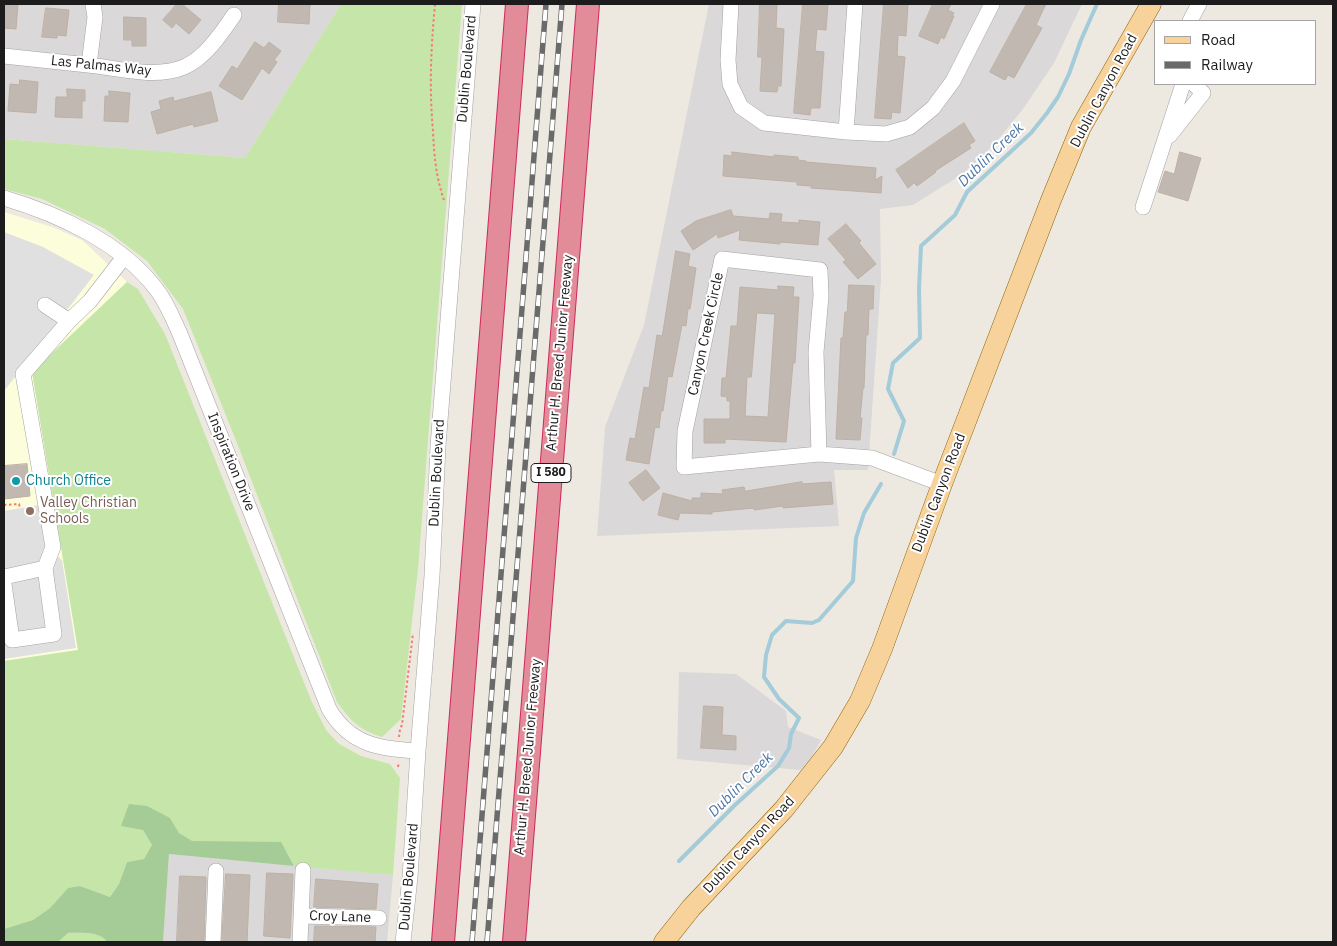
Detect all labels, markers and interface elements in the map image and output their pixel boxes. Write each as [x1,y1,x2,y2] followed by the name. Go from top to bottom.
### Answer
[454,15,480,123] street label: Dublin Boulevard
[1154,20,1317,85] legend
[1201,30,1236,49] text: Road
[1067,31,1141,151] street label: Dublin Canyon Road
[50,52,152,80] street label: Las Palmas Way
[1201,55,1253,74] text: Railway
[954,119,1028,191] water label: Dublin Creek
[543,254,577,452] street label: Arthur H. Breed Junior Freeway
[685,271,727,397] street label: Canyon Creek Circle
[204,410,258,514] street label: Inspiration Drive
[426,419,448,527] street label: Dublin Boulevard
[909,431,969,555] street label: Dublin Canyon Road
[531,463,571,482] road number: I 580
[26,473,111,489] place label: Church Office
[10,475,22,487] marker: Church Office
[40,495,137,528] place label: Valley Christian Schools
[24,505,36,517] marker: Valley Christian Schools
[511,658,545,856] street label: Arthur H. Breed Junior Freeway
[705,749,777,821] water label: Dublin Creek
[700,793,798,897] street label: Dublin Canyon Road
[396,823,422,931] street label: Dublin Boulevard
[309,908,371,926] street label: Croy Lane

